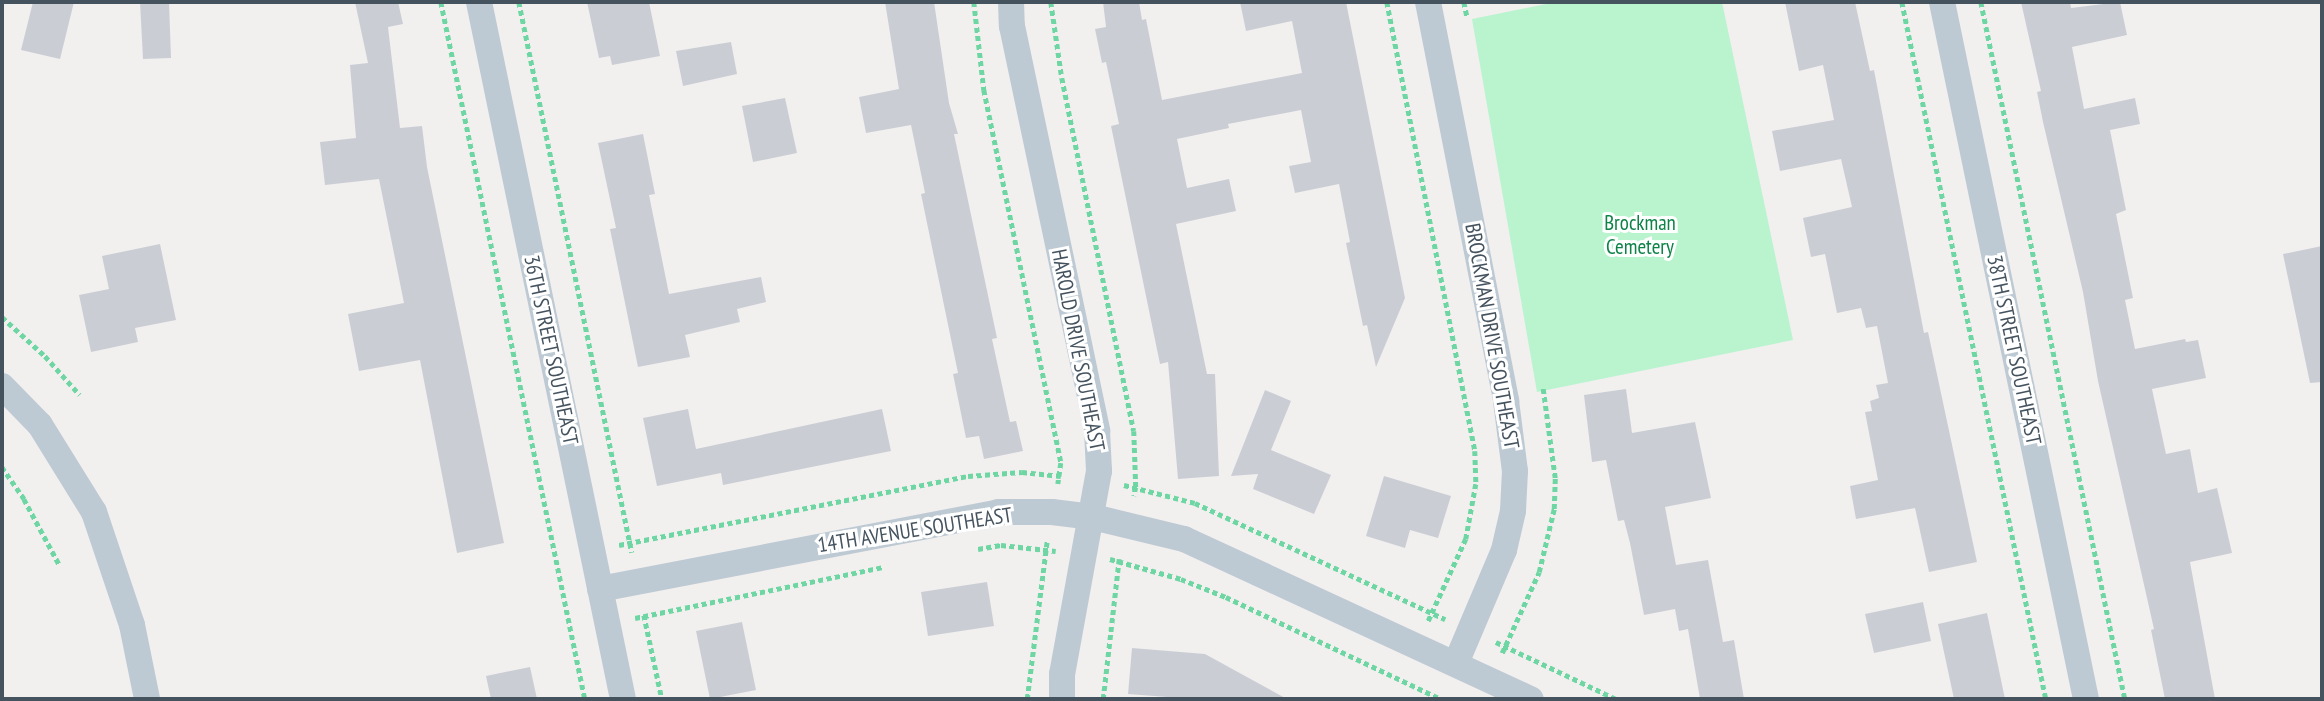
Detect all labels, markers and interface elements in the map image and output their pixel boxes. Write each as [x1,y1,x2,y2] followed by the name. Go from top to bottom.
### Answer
[1604,210,1676,260] park label: Brockman Cemetery
[1460,221,1524,451] street label: BROCKMAN DRIVE SOUTHEAST
[1046,247,1110,453] street label: HAROLD DRIVE SOUTHEAST
[519,253,583,447] street label: 36TH STREET SOUTHEAST
[1982,253,2046,447] street label: 38TH STREET SOUTHEAST
[816,502,1014,558] street label: 14TH AVENUE SOUTHEAST

